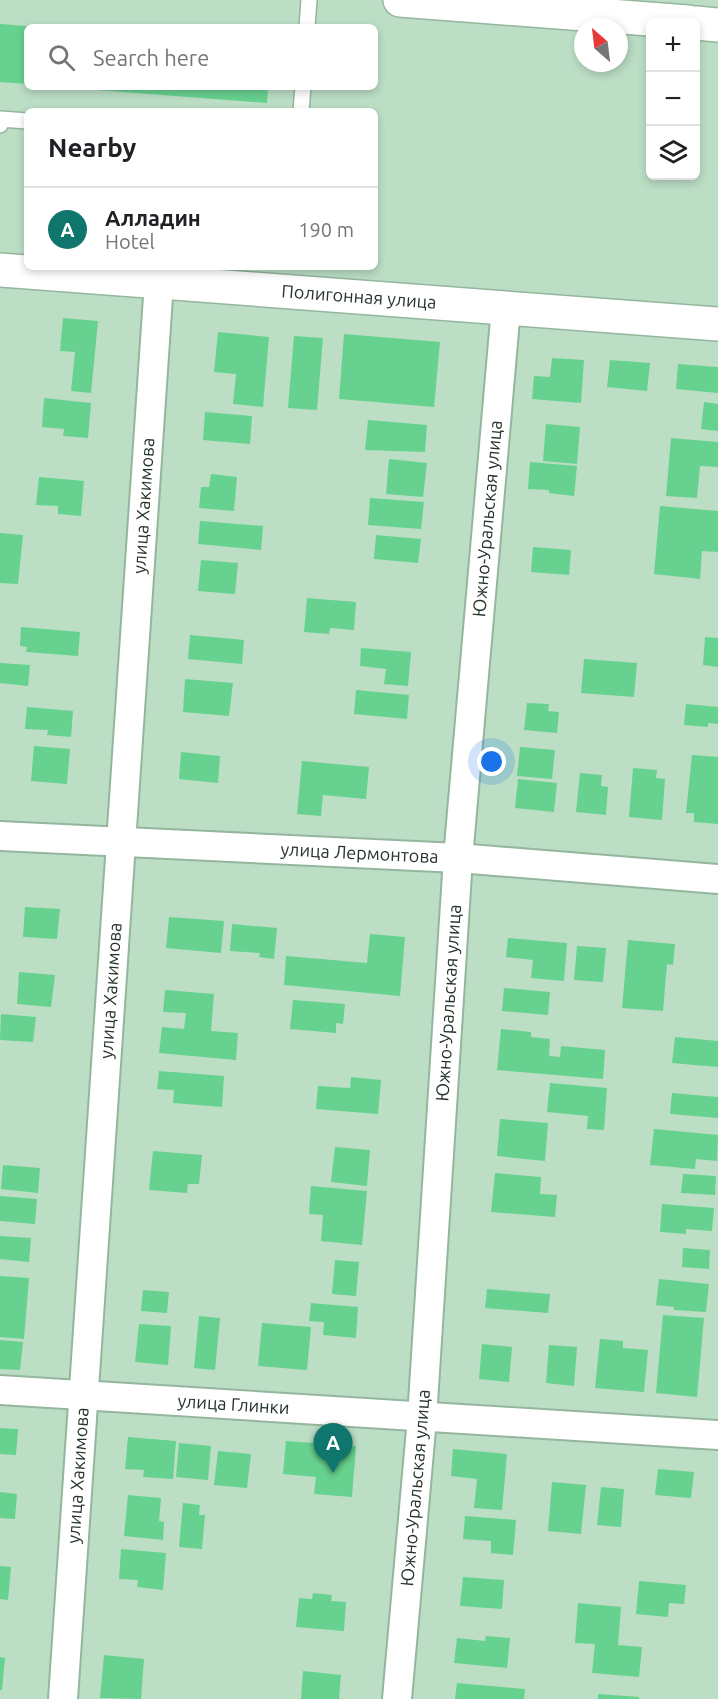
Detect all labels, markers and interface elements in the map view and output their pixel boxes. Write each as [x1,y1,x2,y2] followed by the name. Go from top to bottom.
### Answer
[574,18,628,72] north arrow
[646,18,700,180] map controls
[646,18,700,72] button: +
[24,24,378,90] search box
[45,41,78,74] icon: search
[93,45,209,70] text: Search here
[646,72,700,126] button: −
[646,126,700,180] button: layers
[48,133,136,162] text: Nearby
[105,205,201,230] text: Алладин
[60,218,75,241] text: A
[298,218,354,241] text: 190 m
[105,230,155,253] text: Hotel
[281,280,437,312] street label: Полигонная улица
[468,419,505,618] street label: Южно-Уральская улица
[128,437,157,574] street label: улица Хакимова
[477,747,506,776] your location
[280,838,439,866] street label: улица Лермонтова
[431,904,464,1102] street label: Южно-Уральская улица
[95,922,125,1059] street label: улица Хакимова
[396,1389,433,1587] street label: Южно-Уральская улица
[177,1390,290,1417] street label: улица Глинки
[63,1407,92,1544] street label: улица Хакимова
[314,1424,352,1473] pin: A

